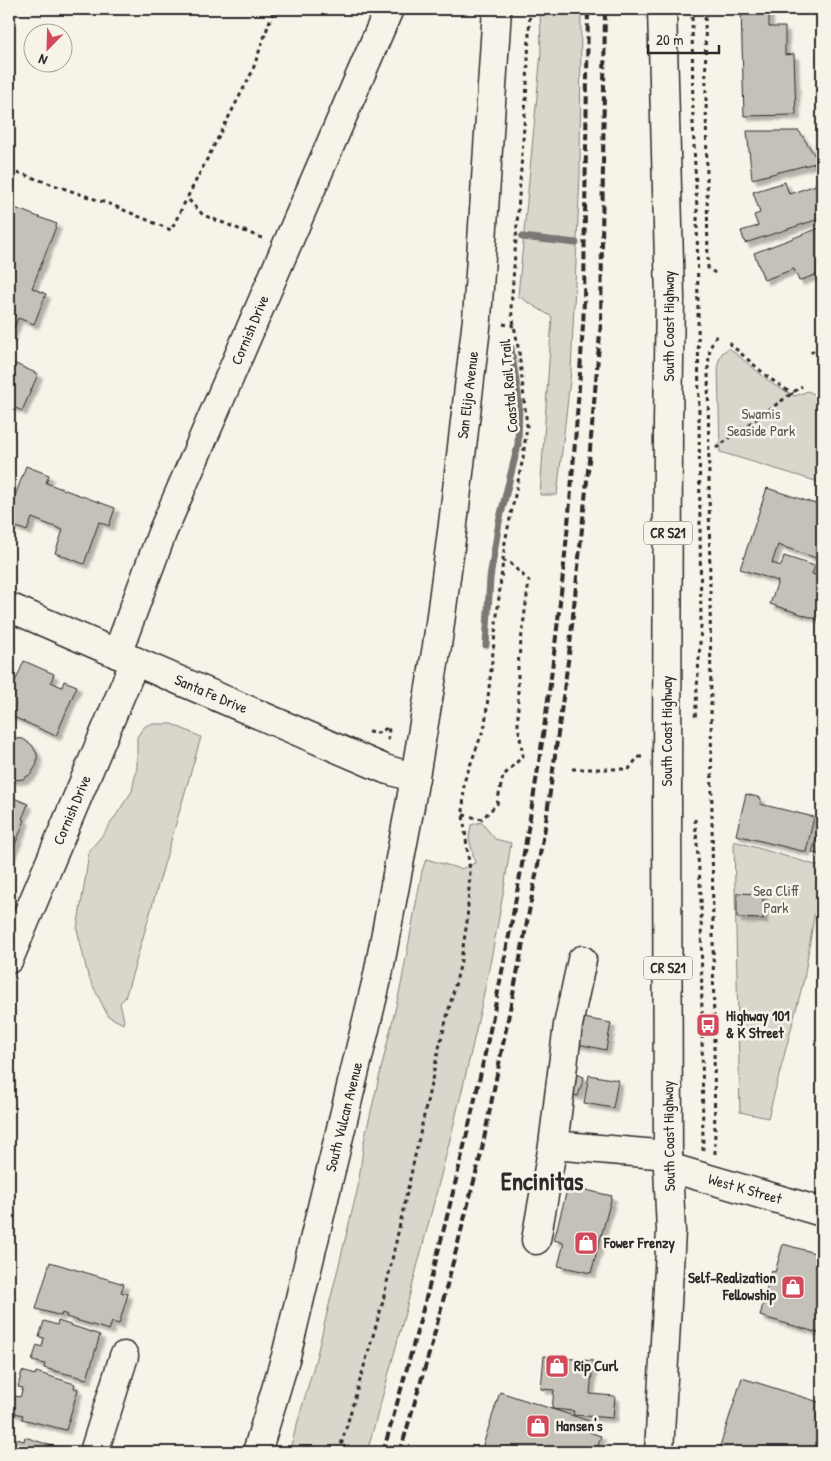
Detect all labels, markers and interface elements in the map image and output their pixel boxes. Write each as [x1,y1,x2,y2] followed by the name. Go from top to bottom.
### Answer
[22,22,72,72] north arrow
[648,22,720,54] scale bar
[656,29,683,50] text: 20 m
[35,50,50,71] text: N
[658,271,679,381] street label: South Coast Highway
[225,292,274,368] street label: Cornish Drive
[494,338,523,434] street label: Coastal Rail Trail
[452,350,483,440] street label: San Elijo Avenue
[727,403,795,441] park label: Swamis Seaside Park
[644,522,692,544] road number: CR S21
[172,669,251,718] street label: Santa Fe Drive
[656,676,677,786] street label: South Coast Highway
[47,772,96,848] street label: Cornish Drive
[753,880,799,918] park label: Sea Cliff Park
[644,956,692,980] road number: CR S21
[726,1005,790,1043] place label: Highway 101 & K Street
[695,1012,721,1038] bus stop icon: Highway 101 & K Street
[320,1060,367,1174] street label: South Vulcan Avenue
[657,1080,680,1192] street label: South Coast Highway
[501,1164,584,1198] district label: Encinitas
[706,1168,785,1209] street label: West K Street
[573,1230,599,1256] shop icon: Fower Frenzy
[603,1232,675,1254] place label: Fower Frenzy
[688,1267,777,1306] place label: Self-Realization Fellowship
[780,1274,806,1300] shop icon: Self-Realization Fellowship
[544,1353,570,1379] shop icon: Rip Curl
[574,1355,619,1377] place label: Rip Curl
[525,1413,551,1439] shop icon: Hansen's
[556,1415,603,1436] place label: Hansen's

